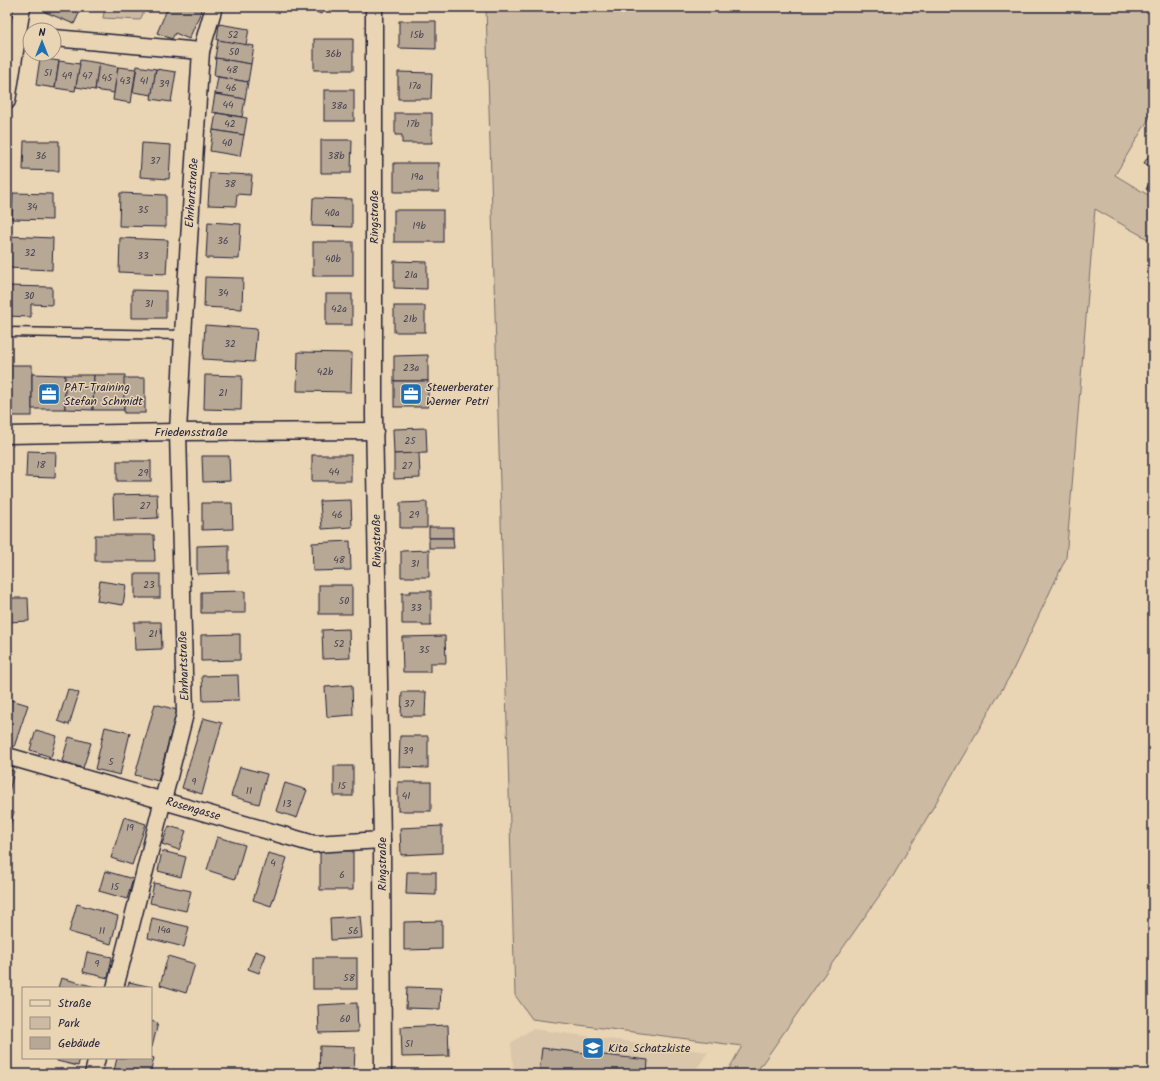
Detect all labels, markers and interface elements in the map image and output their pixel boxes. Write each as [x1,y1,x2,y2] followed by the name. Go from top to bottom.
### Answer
[22,22,62,62] north arrow
[39,24,46,42] text: N
[227,27,239,43] house number: 52
[410,27,425,43] house number: 15b
[229,44,239,60] house number: 50
[325,46,342,62] house number: 36b
[226,62,239,78] house number: 48
[44,65,52,81] house number: 51
[62,68,72,84] house number: 49
[82,68,92,84] house number: 47
[102,70,113,86] house number: 45
[119,73,131,89] house number: 43
[140,73,148,89] house number: 41
[159,76,169,92] house number: 39
[409,78,422,94] house number: 17a
[225,80,237,96] house number: 46
[222,97,234,113] house number: 44
[331,98,348,114] house number: 38a
[224,116,236,132] house number: 42
[407,116,420,132] house number: 17b
[222,135,232,151] house number: 40
[35,148,47,164] house number: 36
[328,148,345,164] house number: 38b
[150,153,161,169] house number: 37
[180,157,204,229] street label: Ehrhartstraße
[411,169,424,185] house number: 19a
[224,176,237,192] house number: 38
[365,190,384,244] street label: Ringstraße
[26,199,38,215] house number: 34
[137,202,149,218] house number: 35
[324,205,340,221] house number: 40a
[412,218,426,234] house number: 19b
[217,233,229,249] house number: 36
[24,245,36,261] house number: 32
[137,248,149,264] house number: 33
[325,251,342,267] house number: 40b
[404,267,418,283] house number: 21a
[217,285,229,301] house number: 34
[24,288,34,304] house number: 30
[145,296,153,312] house number: 31
[331,301,347,317] house number: 42a
[403,311,418,327] house number: 21b
[224,336,236,352] house number: 32
[403,360,419,376] house number: 23a
[317,364,334,380] house number: 42b
[64,378,143,411] place label: PAT-Training Stefan Schmidt
[426,378,494,411] place label: Steuerberater Werner Petri
[36,381,62,407] office icon: PAT-Training Stefan Schmidt
[398,381,424,407] office icon: Steuerberater Werner Petri
[219,385,227,401] house number: 21
[154,423,228,442] street label: Friedensstraße
[404,433,416,449] house number: 25
[36,457,47,473] house number: 18
[402,458,413,474] house number: 27
[328,464,340,480] house number: 44
[138,465,148,481] house number: 29
[140,498,151,514] house number: 27
[331,507,343,523] house number: 46
[409,507,419,523] house number: 29
[367,513,387,568] street label: Ringstraße
[333,552,346,568] house number: 48
[411,556,419,572] house number: 31
[143,577,155,593] house number: 23
[339,593,349,609] house number: 50
[410,600,422,616] house number: 33
[149,626,157,642] house number: 21
[173,630,195,701] street label: Ehrhartstraße
[333,636,345,652] house number: 52
[418,642,430,658] house number: 35
[404,696,415,712] house number: 37
[403,743,413,759] house number: 39
[108,754,114,770] house number: 5
[192,774,197,790] house number: 9
[338,778,347,794] house number: 15
[246,783,252,799] house number: 11
[402,788,410,804] house number: 41
[163,792,223,826] street label: Rosengasse
[283,796,292,812] house number: 13
[126,820,134,836] house number: 19
[373,837,392,891] street label: Ringstraße
[270,855,276,871] house number: 4
[339,867,345,883] house number: 6
[111,879,120,895] house number: 15
[157,922,171,938] house number: 14a
[99,923,105,939] house number: 11
[348,923,358,939] house number: 56
[95,956,100,972] house number: 9
[343,970,356,986] house number: 58
[22,987,152,1059] legend
[58,994,92,1013] text: Straße
[340,1011,350,1027] house number: 60
[58,1014,80,1033] text: Park
[58,1034,100,1053] text: Gebäude
[580,1035,606,1061] school or university icon: Kita Schatzkiste
[405,1036,413,1052] house number: 51
[608,1039,691,1058] place label: Kita Schatzkiste

